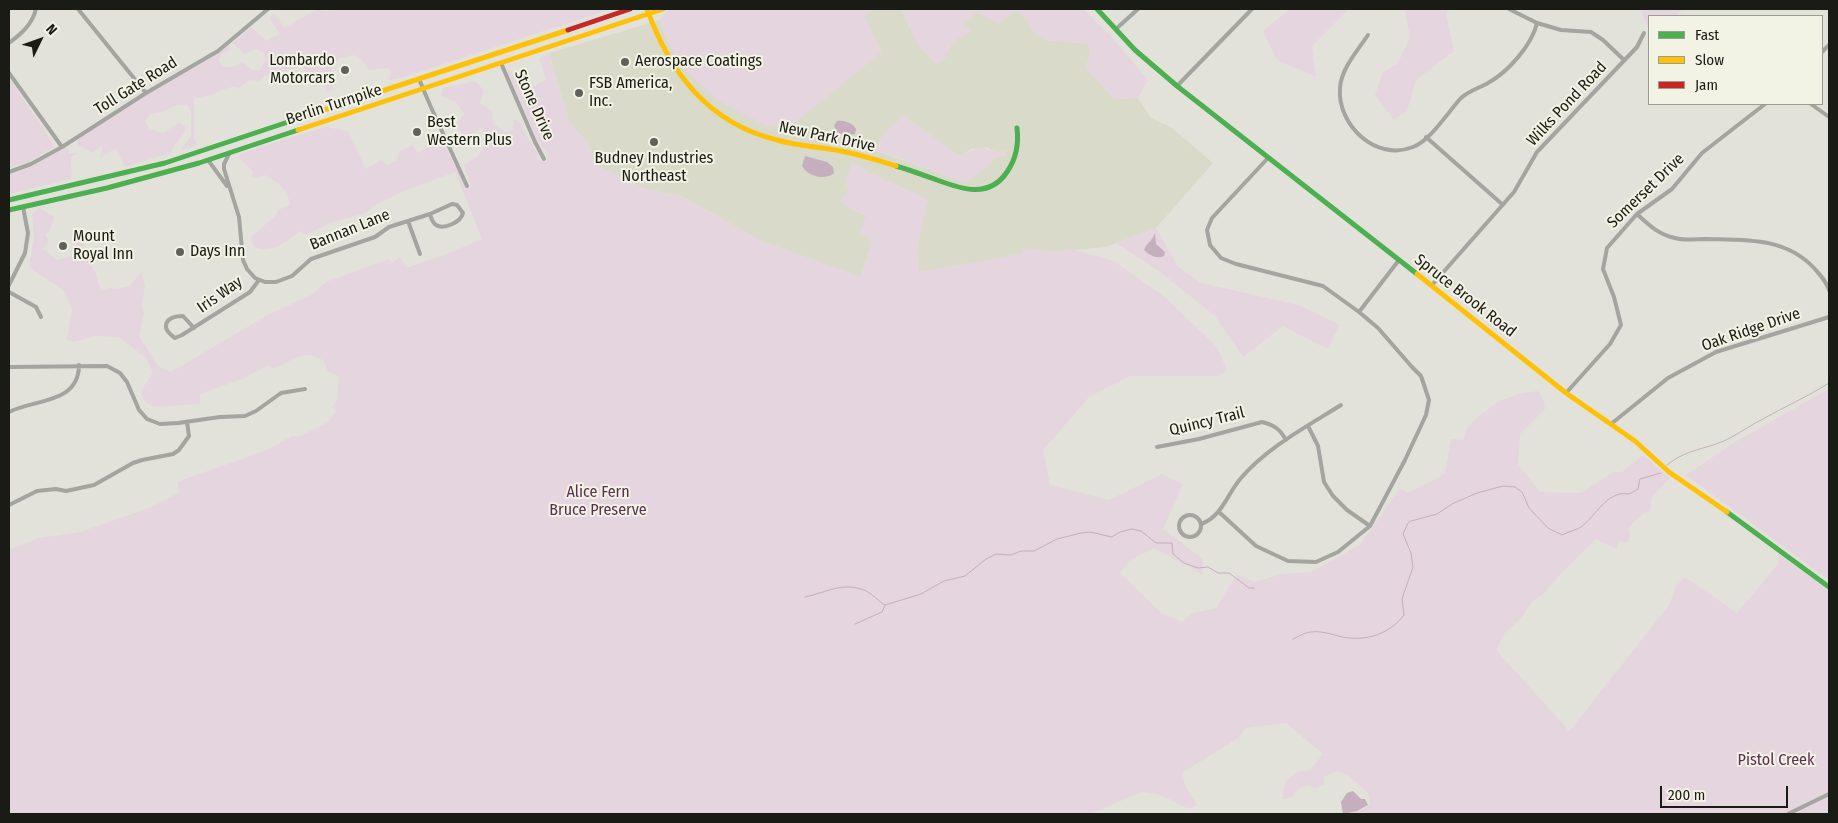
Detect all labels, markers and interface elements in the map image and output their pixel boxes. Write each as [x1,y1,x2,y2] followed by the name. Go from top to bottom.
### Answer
[15,15,65,65] north arrow
[1648,15,1823,105] legend
[42,21,61,38] text: N
[1695,26,1719,44] text: Fast
[269,51,335,89] place label: Lombardo Motorcars
[1695,51,1724,69] text: Slow
[635,52,762,72] place label: Aerospace Coatings
[91,53,181,119] street label: Toll Gate Road
[619,56,631,68] marker: Aerospace Coatings
[1523,58,1611,150] street label: Wilks Pond Road
[339,64,351,76] marker: Lombardo Motorcars
[510,67,558,143] street label: Stone Drive
[589,74,672,112] place label: FSB America, Inc.
[1695,76,1718,94] text: Jam
[284,80,384,130] street label: Berlin Turnpike
[573,87,585,99] marker: FSB America, Inc.
[427,113,512,151] place label: Best Western Plus
[777,117,877,157] street label: New Park Drive
[411,126,423,138] marker: Best Western Plus
[648,136,660,148] marker: Budney Industries Northeast
[595,149,713,187] place label: Budney Industries Northeast
[1604,150,1688,232] street label: Somerset Drive
[307,205,393,255] street label: Bannan Lane
[73,227,133,265] place label: Mount Royal Inn
[57,240,69,252] marker: Mount Royal Inn
[190,242,245,262] place label: Days Inn
[174,246,186,258] marker: Days Inn
[1410,250,1520,342] street label: Spruce Brook Road
[194,273,246,317] street label: Iris Way
[1699,304,1803,356] street label: Oak Ridge Drive
[1167,403,1247,441] street label: Quincy Trail
[549,483,647,521] park label: Alice Fern Bruce Preserve
[1738,751,1814,771] park label: Pistol Creek
[1663,776,1790,808] scale bar
[1668,786,1705,804] text: 200 m

